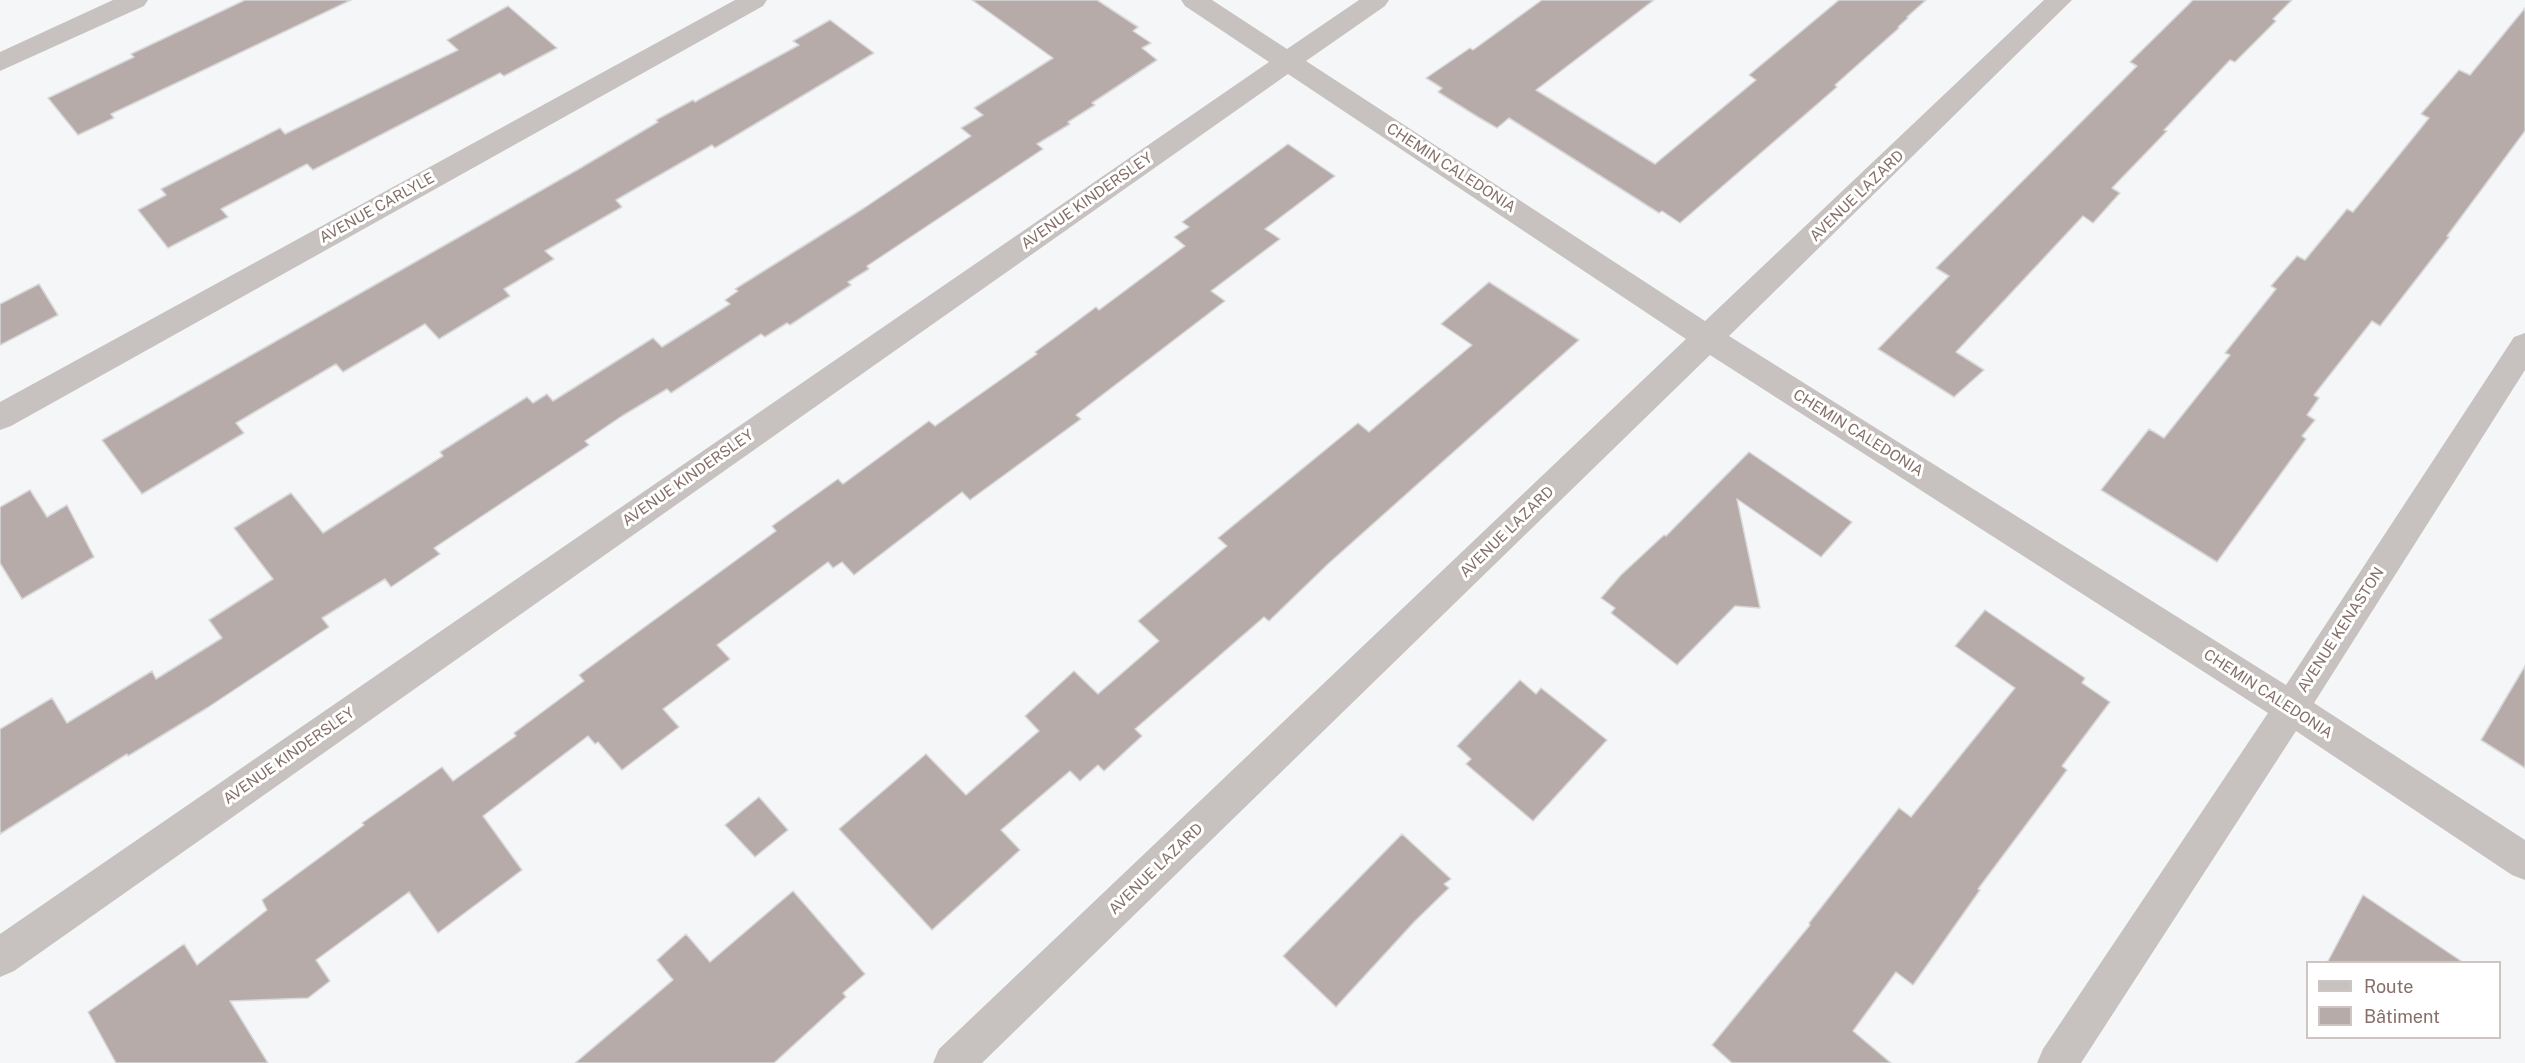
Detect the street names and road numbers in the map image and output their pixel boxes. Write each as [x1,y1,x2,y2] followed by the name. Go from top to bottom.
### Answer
[1383,120,1519,216] street label: CHEMIN CALEDONIA
[1806,147,1908,245] street label: AVENUE LAZARD
[1018,149,1156,253] street label: AVENUE KINDERSLEY
[316,169,438,247] street label: AVENUE CARLYLE
[1790,386,1926,480] street label: CHEMIN CALEDONIA
[619,426,757,530] street label: AVENUE KINDERSLEY
[1456,483,1558,581] street label: AVENUE LAZARD
[2294,564,2388,696] street label: AVENUE KENASTON
[2200,646,2336,742] street label: CHEMIN CALEDONIA
[220,704,358,808] street label: AVENUE KINDERSLEY
[1105,820,1207,918] street label: AVENUE LAZARD

